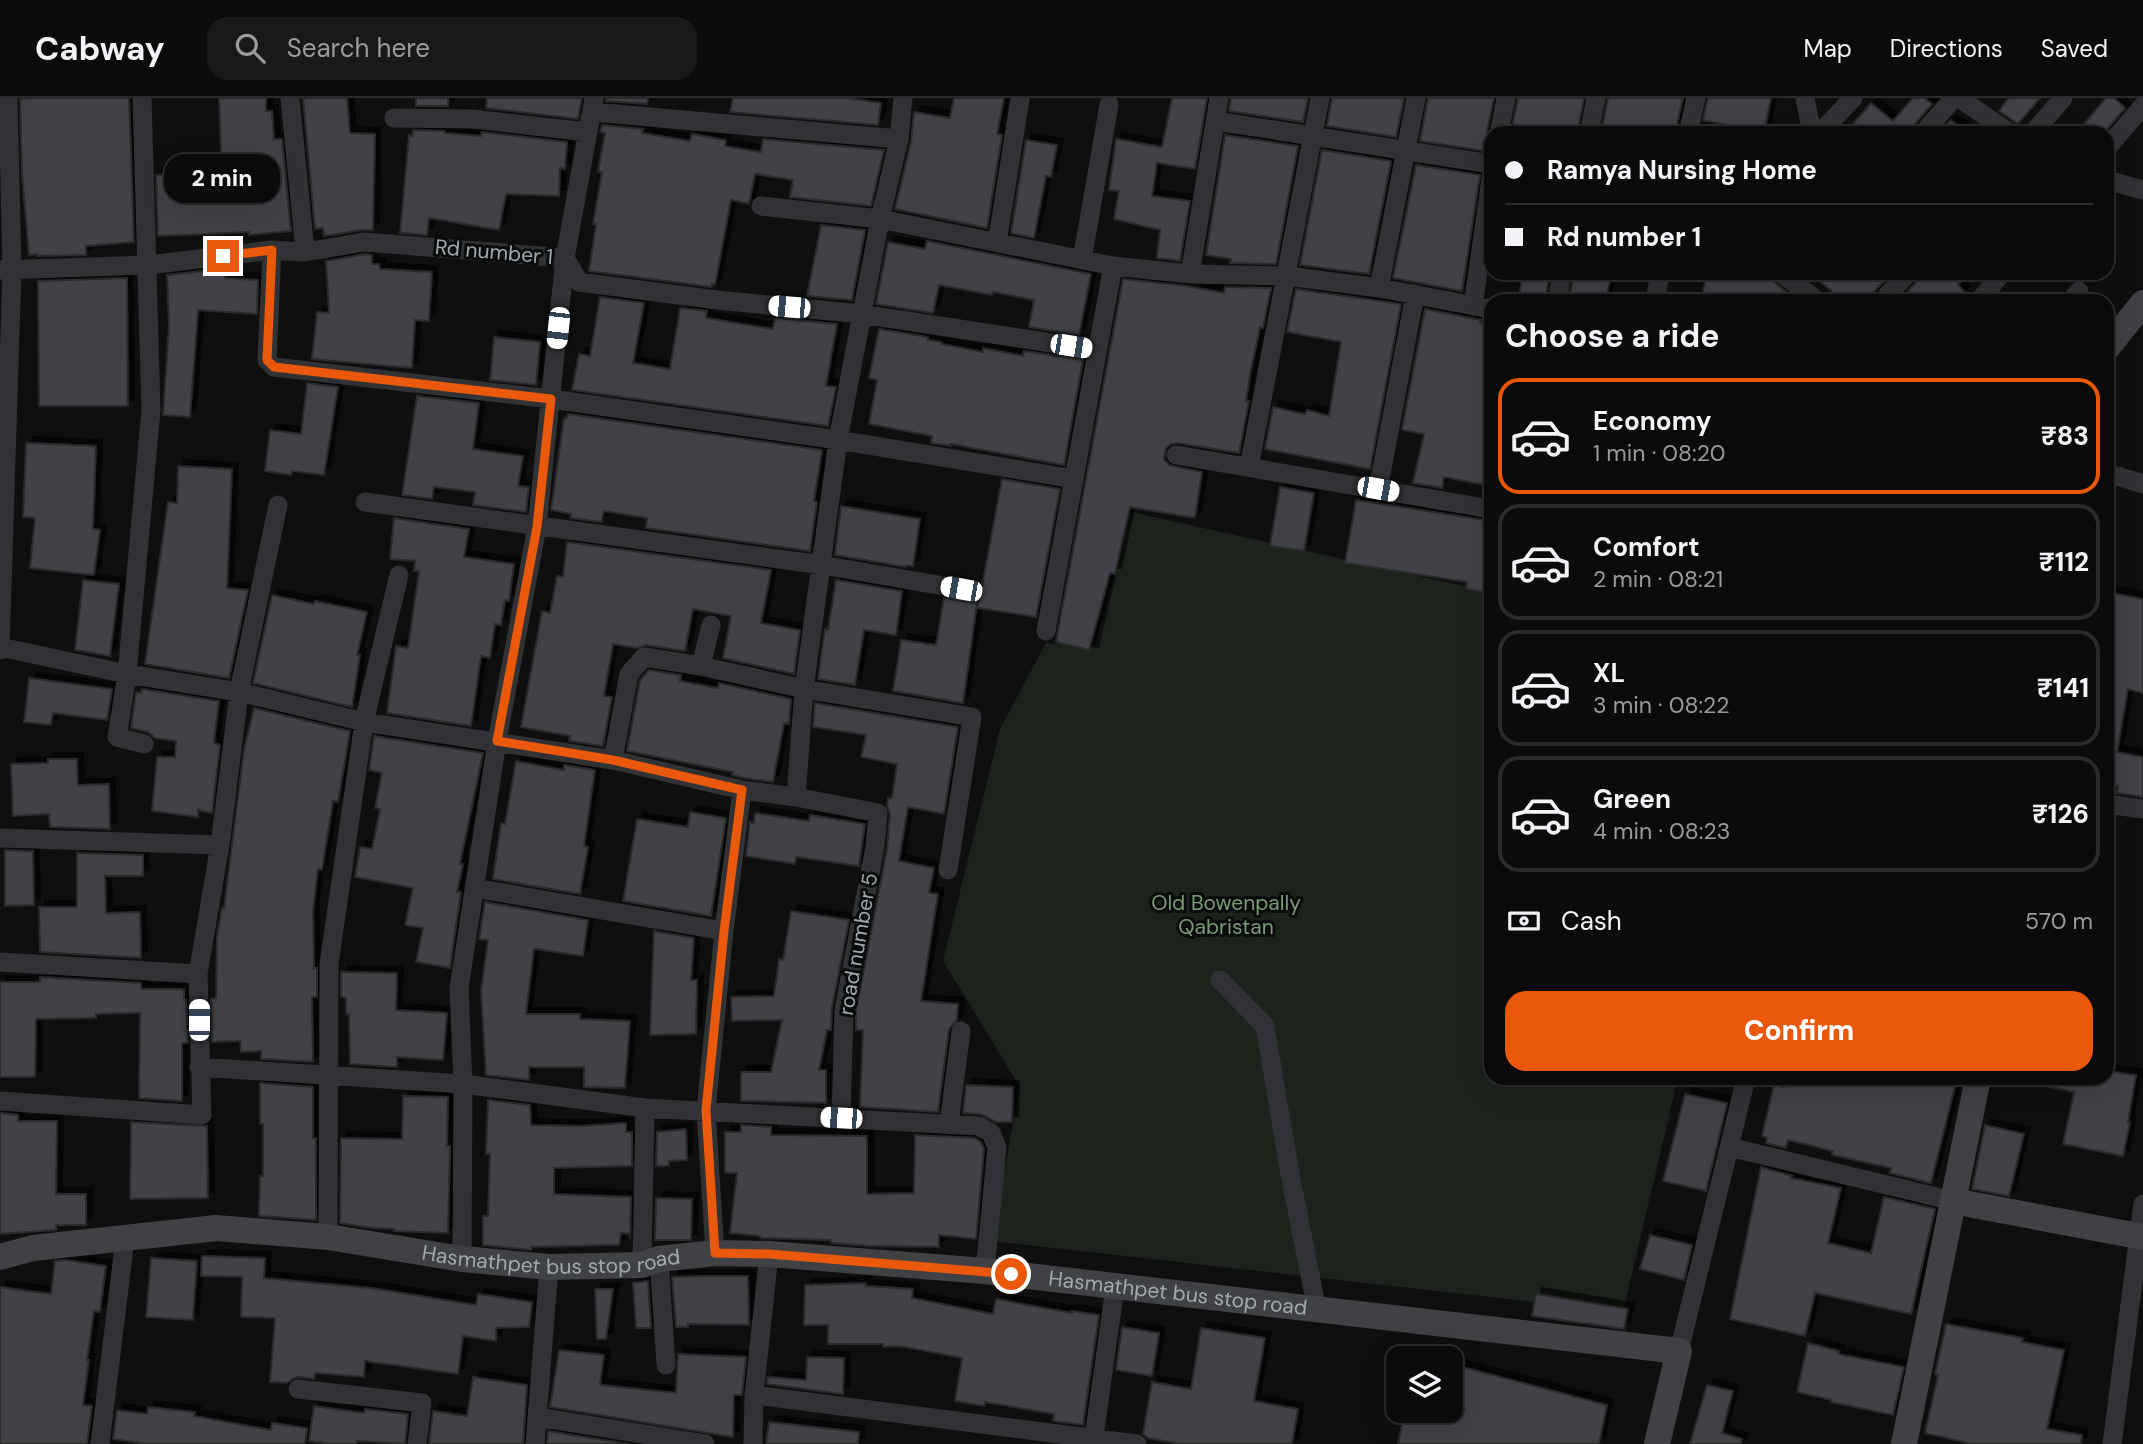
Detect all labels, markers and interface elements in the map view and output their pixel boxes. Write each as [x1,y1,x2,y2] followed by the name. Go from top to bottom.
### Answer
[207,17,697,80] search box
[35,27,165,70] text: Cabway
[231,29,269,67] icon: search
[287,31,430,65] text: Search here
[1804,33,1852,64] text: Map
[1890,33,2003,64] text: Directions
[2041,33,2108,64] text: Saved
[1547,153,1817,187] text: Ramya Nursing Home
[165,155,281,204] callout: 2 min
[191,163,253,193] text: 2 min
[1547,220,1701,254] text: Rd number 1
[434,233,554,271] street label: Rd number 1
[207,240,239,272] route end
[768,295,811,319] car
[546,306,571,350] car
[1505,315,1720,357] text: Choose a ride
[1049,332,1094,360] car
[1593,404,1711,438] text: Economy
[1509,405,1572,468] icon: car
[2041,419,2089,453] text: ₹83
[1593,438,1725,468] text: 1 min · 08:20
[1356,475,1401,503] car
[1593,530,1699,564] text: Comfort
[1509,531,1572,594] icon: car
[2039,545,2089,579] text: ₹112
[1593,564,1723,594] text: 2 min · 08:21
[939,575,984,603] car
[1593,656,1625,690] text: XL
[1509,657,1572,720] icon: car
[2037,671,2089,705] text: ₹141
[1593,690,1730,720] text: 3 min · 08:22
[1593,782,1671,816] text: Green
[1509,783,1572,846] icon: car
[2032,797,2089,831] text: ₹126
[1593,816,1730,846] text: 4 min · 08:23
[832,871,884,1017] street label: road number 5
[1151,889,1301,941] park label: Old Bowenpally Qabristan
[1505,902,1543,940] icon: cash
[1561,904,1622,938] text: Cash
[2025,906,2093,936] text: 570 m
[1505,991,2093,1071] button: Confirm
[189,999,210,1041] car
[820,1106,863,1130] car
[420,1239,682,1281] street label: Hasmathpet bus stop road
[995,1258,1027,1290] route start
[1047,1264,1309,1322] street label: Hasmathpet bus stop road
[1386,1346,1463,1423] map controls
[1386,1346,1463,1423] button: layers

